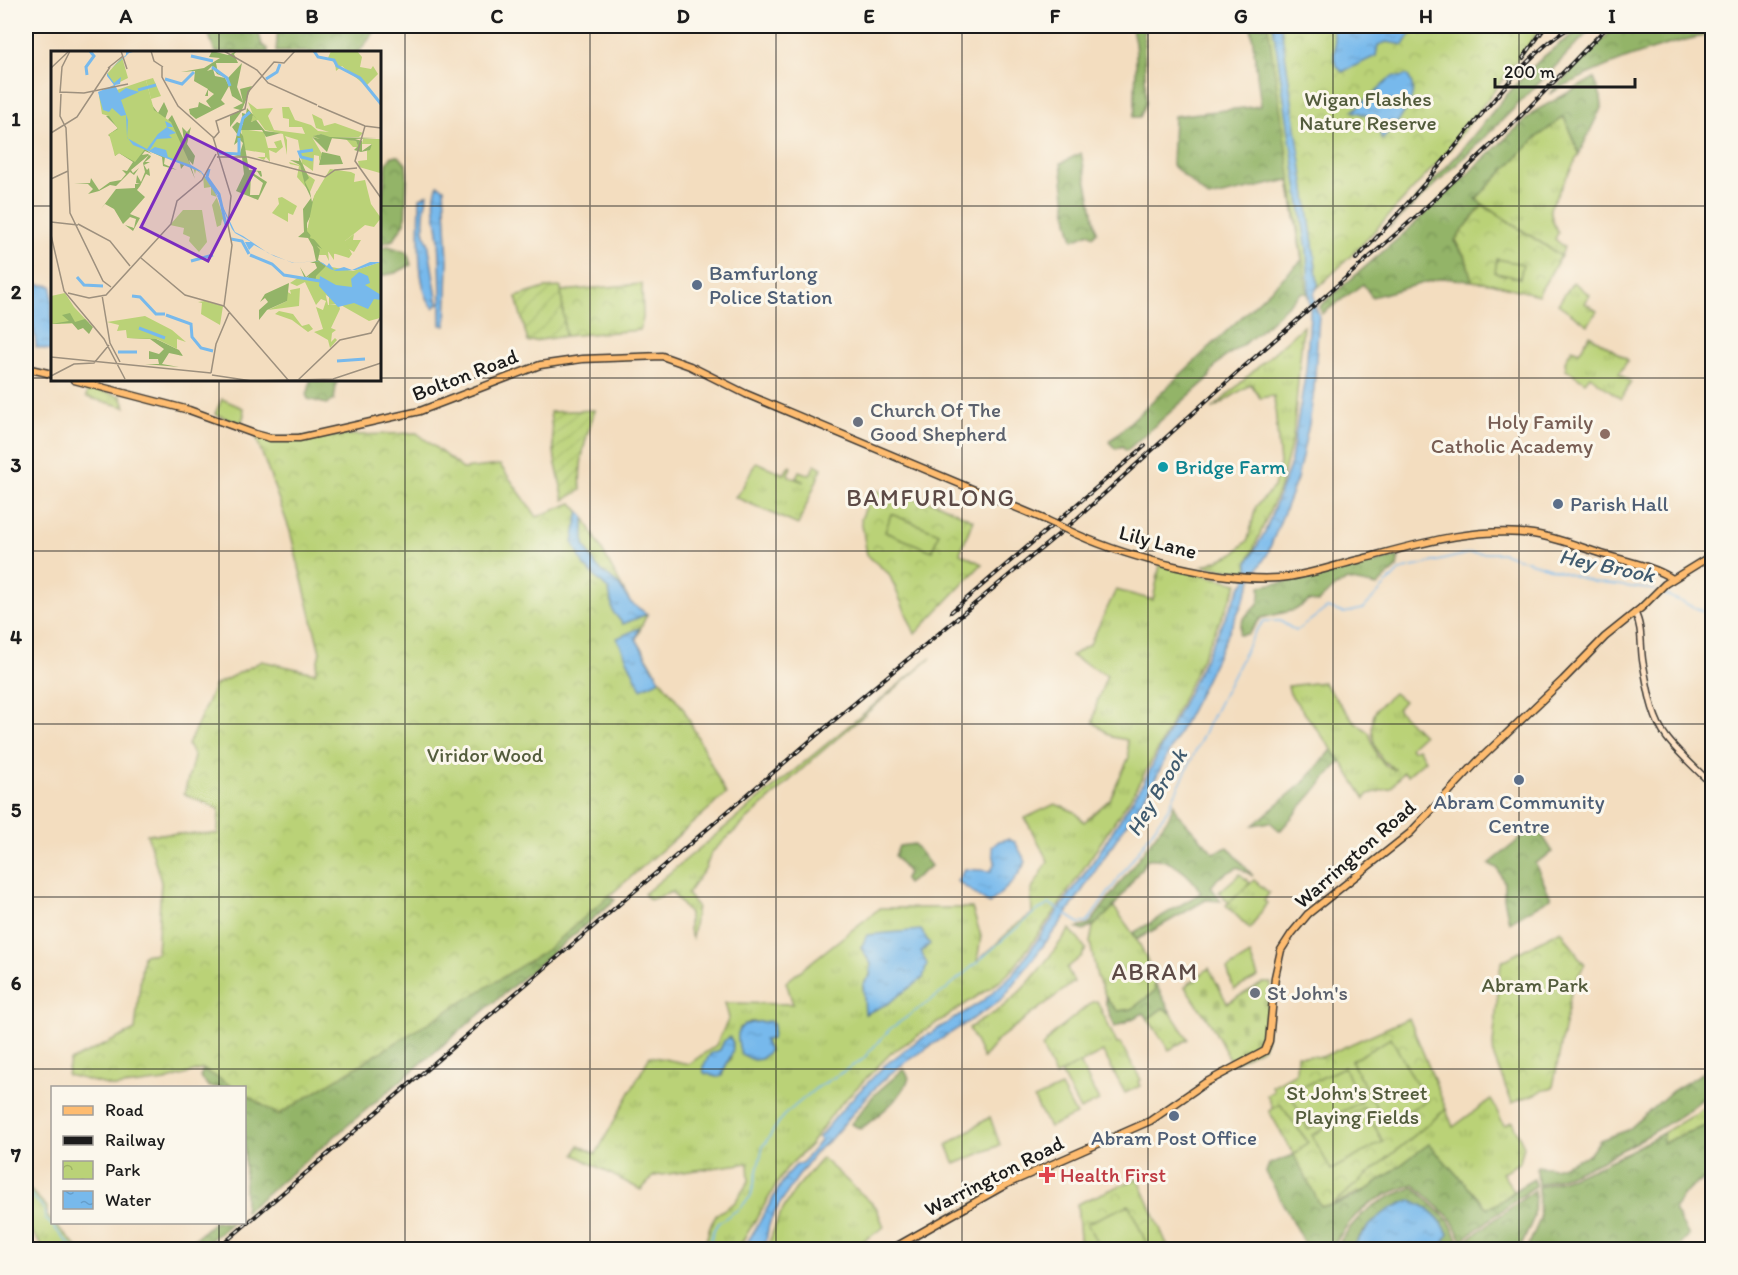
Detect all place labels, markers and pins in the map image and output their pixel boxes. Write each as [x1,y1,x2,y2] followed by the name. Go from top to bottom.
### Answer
[709,260,833,309] place label: Bamfurlong Police Station
[690,278,704,292] marker: Bamfurlong Police Station
[870,397,1007,446] place label: Church Of The Good Shepherd
[1431,409,1593,458] place label: Holy Family Catholic Academy
[851,415,865,429] marker: Church Of The Good Shepherd
[1598,427,1612,441] marker: Holy Family Catholic Academy
[1175,454,1286,479] place label: Bridge Farm
[1156,460,1170,474] marker: Bridge Farm
[1570,491,1669,516] place label: Parish Hall
[1551,497,1565,511] marker: Parish Hall
[1512,773,1526,787] marker: Abram Community Centre
[1433,789,1605,838] place label: Abram Community Centre
[1267,980,1348,1005] place label: St John's
[1248,986,1262,1000] marker: St John's
[1167,1109,1181,1123] marker: Abram Post Office
[1091,1125,1257,1150] place label: Abram Post Office
[1060,1162,1166,1187] place label: Health First
[1038,1166,1056,1184] marker: Health First

